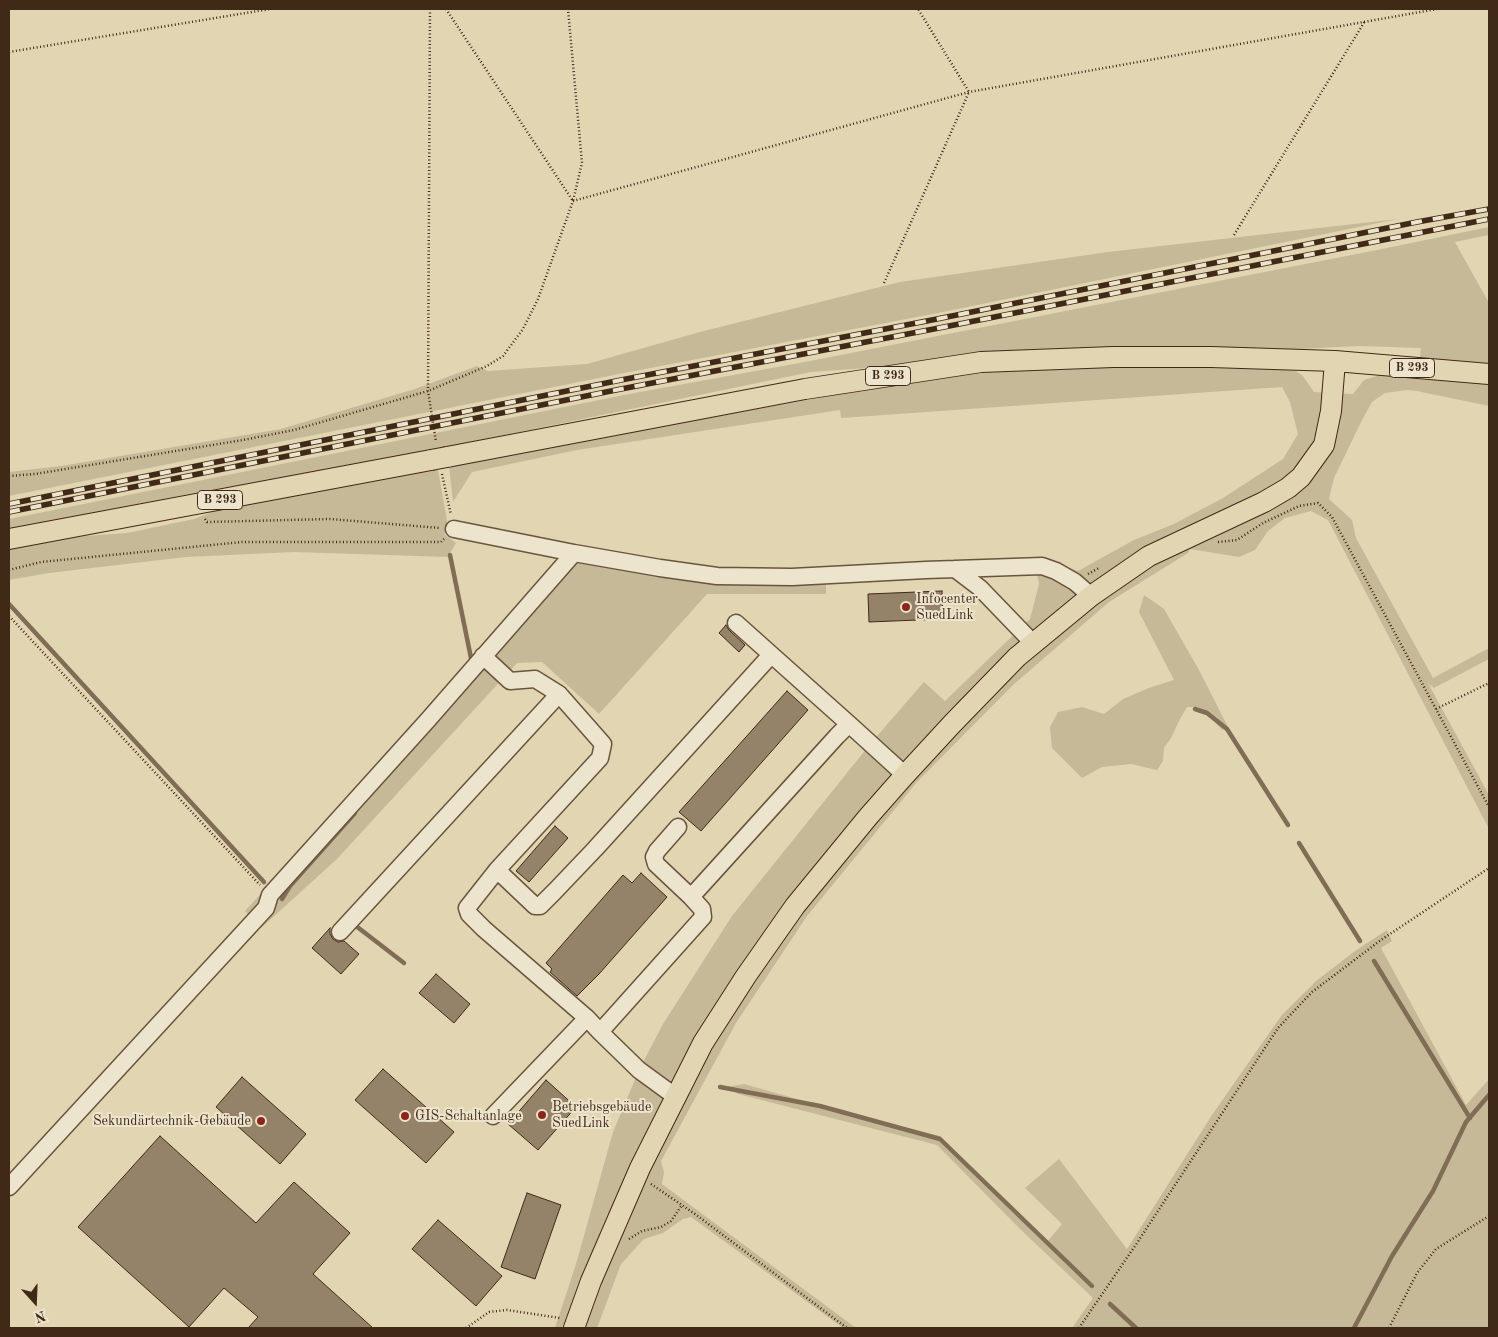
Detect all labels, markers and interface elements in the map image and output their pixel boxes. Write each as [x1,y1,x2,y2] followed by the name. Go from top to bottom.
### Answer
[1390,358,1434,378] road number: B 293
[866,366,910,386] road number: B 293
[198,490,242,510] road number: B 293
[916,591,978,624] place label: Infocenter SuedLink
[900,601,912,613] marker: Infocenter SuedLink
[552,1099,652,1132] place label: Betriebsgebäude SuedLink
[415,1108,522,1124] place label: GIS-Schaltanlage
[536,1109,548,1121] marker: Betriebsgebäude SuedLink
[399,1110,411,1122] marker: GIS-Schaltanlage
[93,1113,251,1129] place label: Sekundärtechnik-Gebäude
[255,1115,267,1127] marker: Sekundärtechnik-Gebäude
[10,1277,60,1327] north arrow
[33,1308,48,1325] text: N

